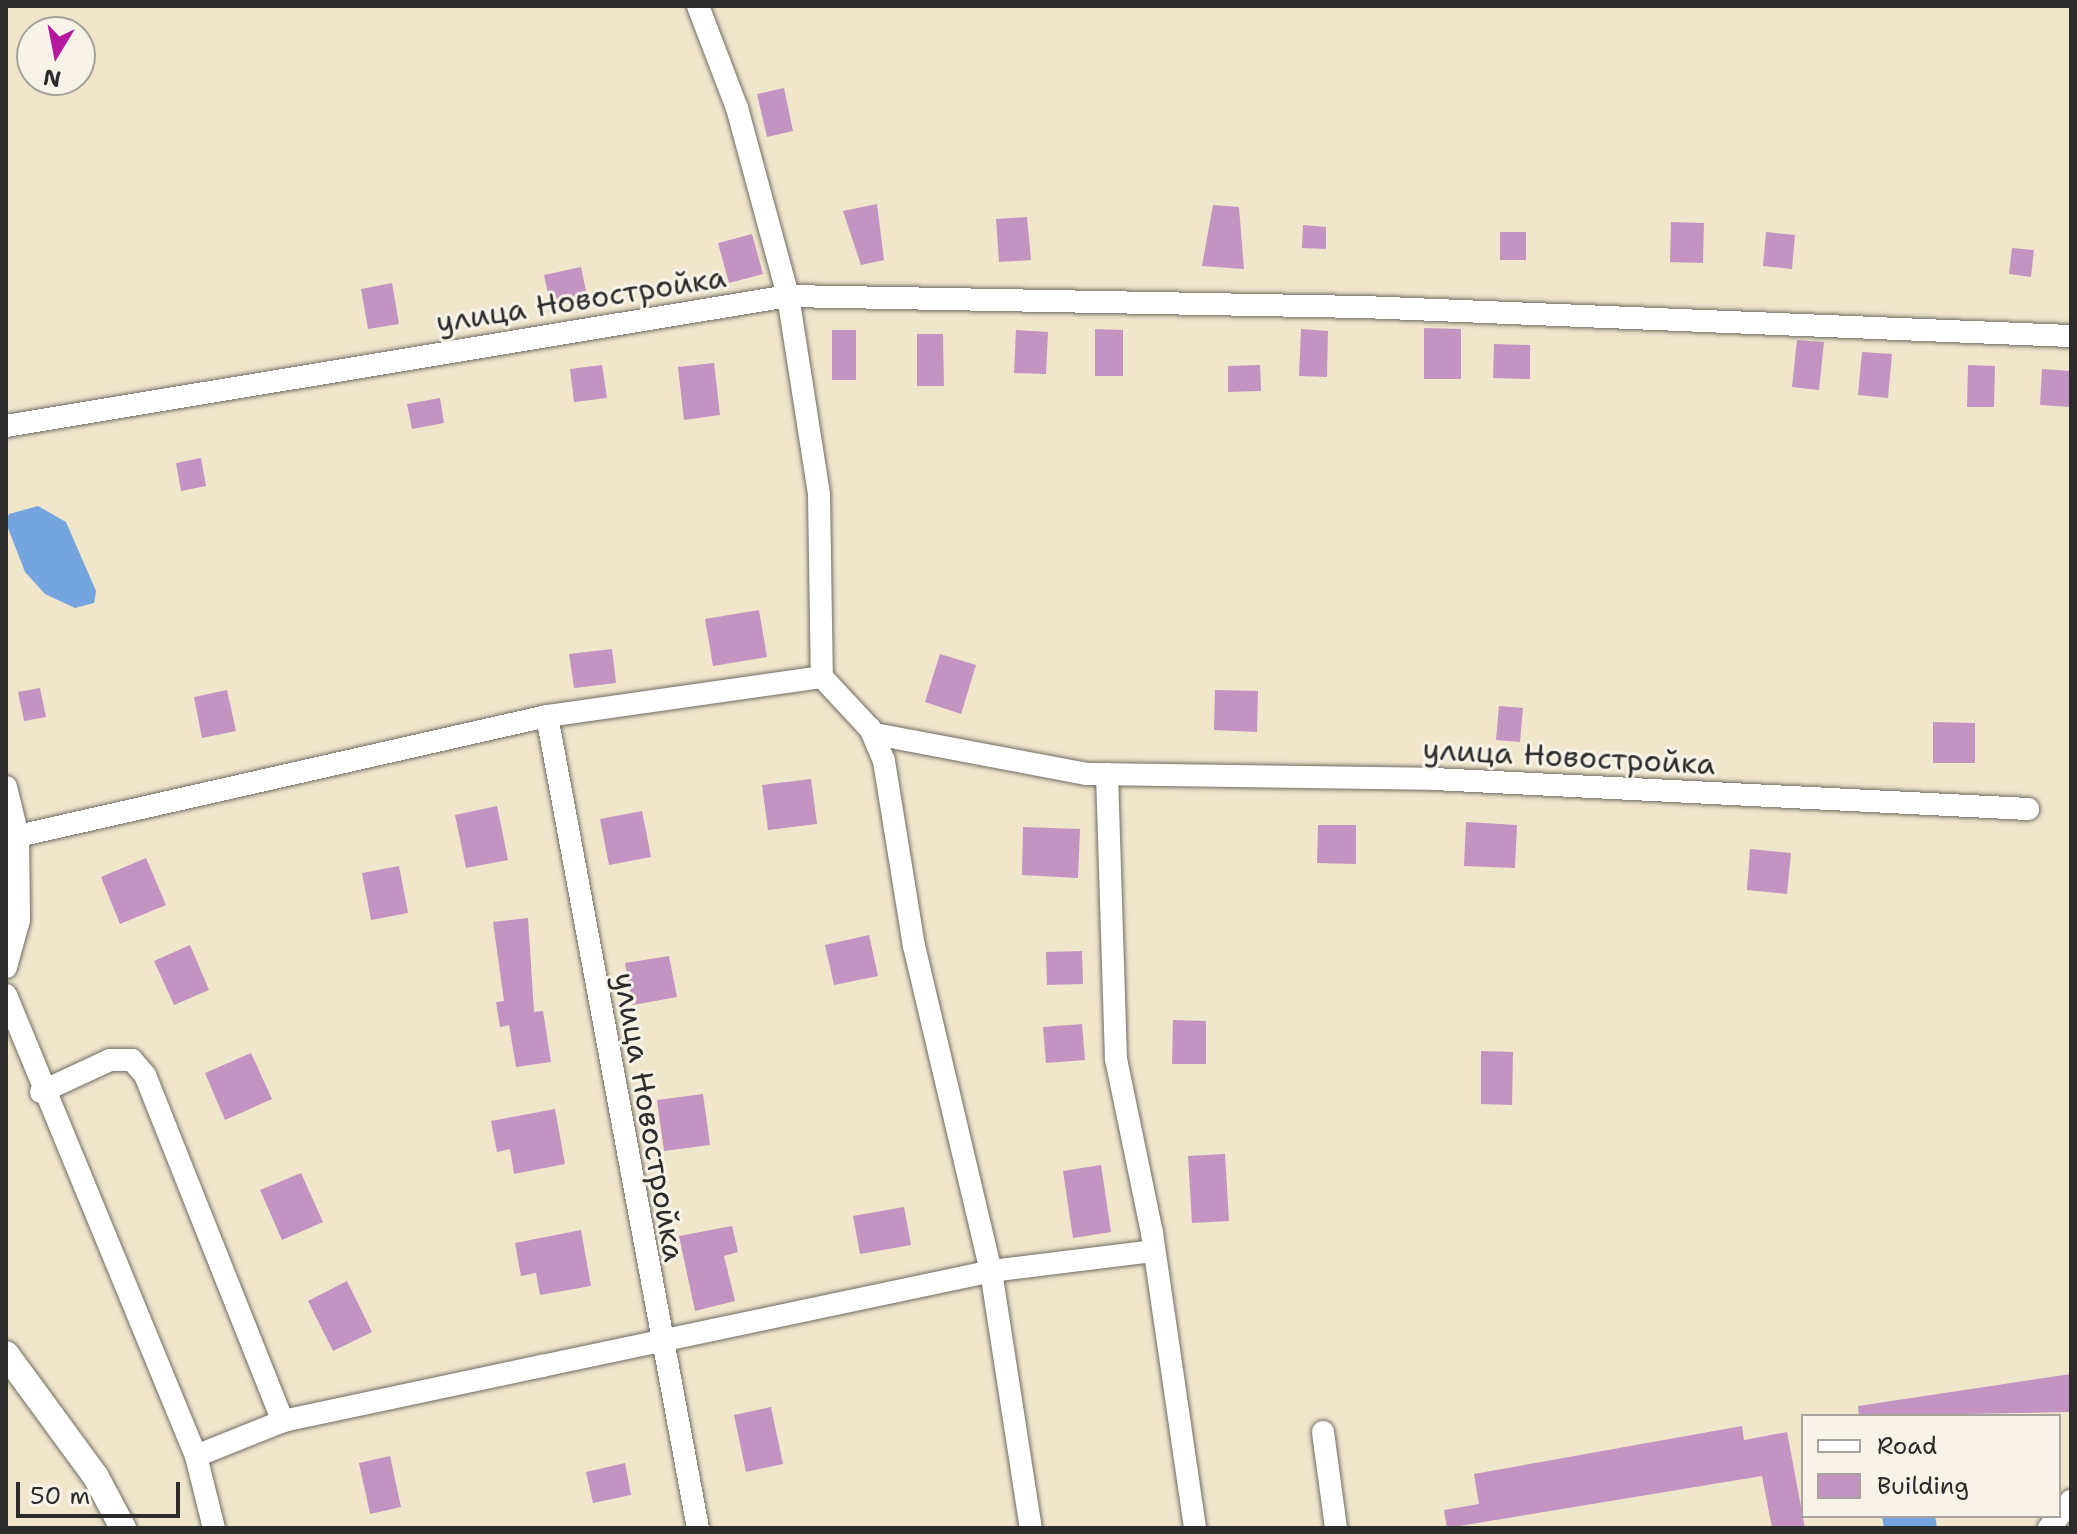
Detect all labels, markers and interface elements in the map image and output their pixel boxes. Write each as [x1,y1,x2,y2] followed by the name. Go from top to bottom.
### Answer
[16,16,96,96] north arrow
[41,62,63,94] text: N
[434,259,728,341] street label: улица Новостройка
[1422,731,1716,783] street label: улица Новостройка
[606,970,692,1264] street label: улица Новостройка
[1801,1414,2061,1518] legend
[1877,1430,1937,1462] text: Road
[20,1466,184,1516] scale bar
[1877,1470,1969,1502] text: Building
[30,1480,90,1512] text: 50 m

